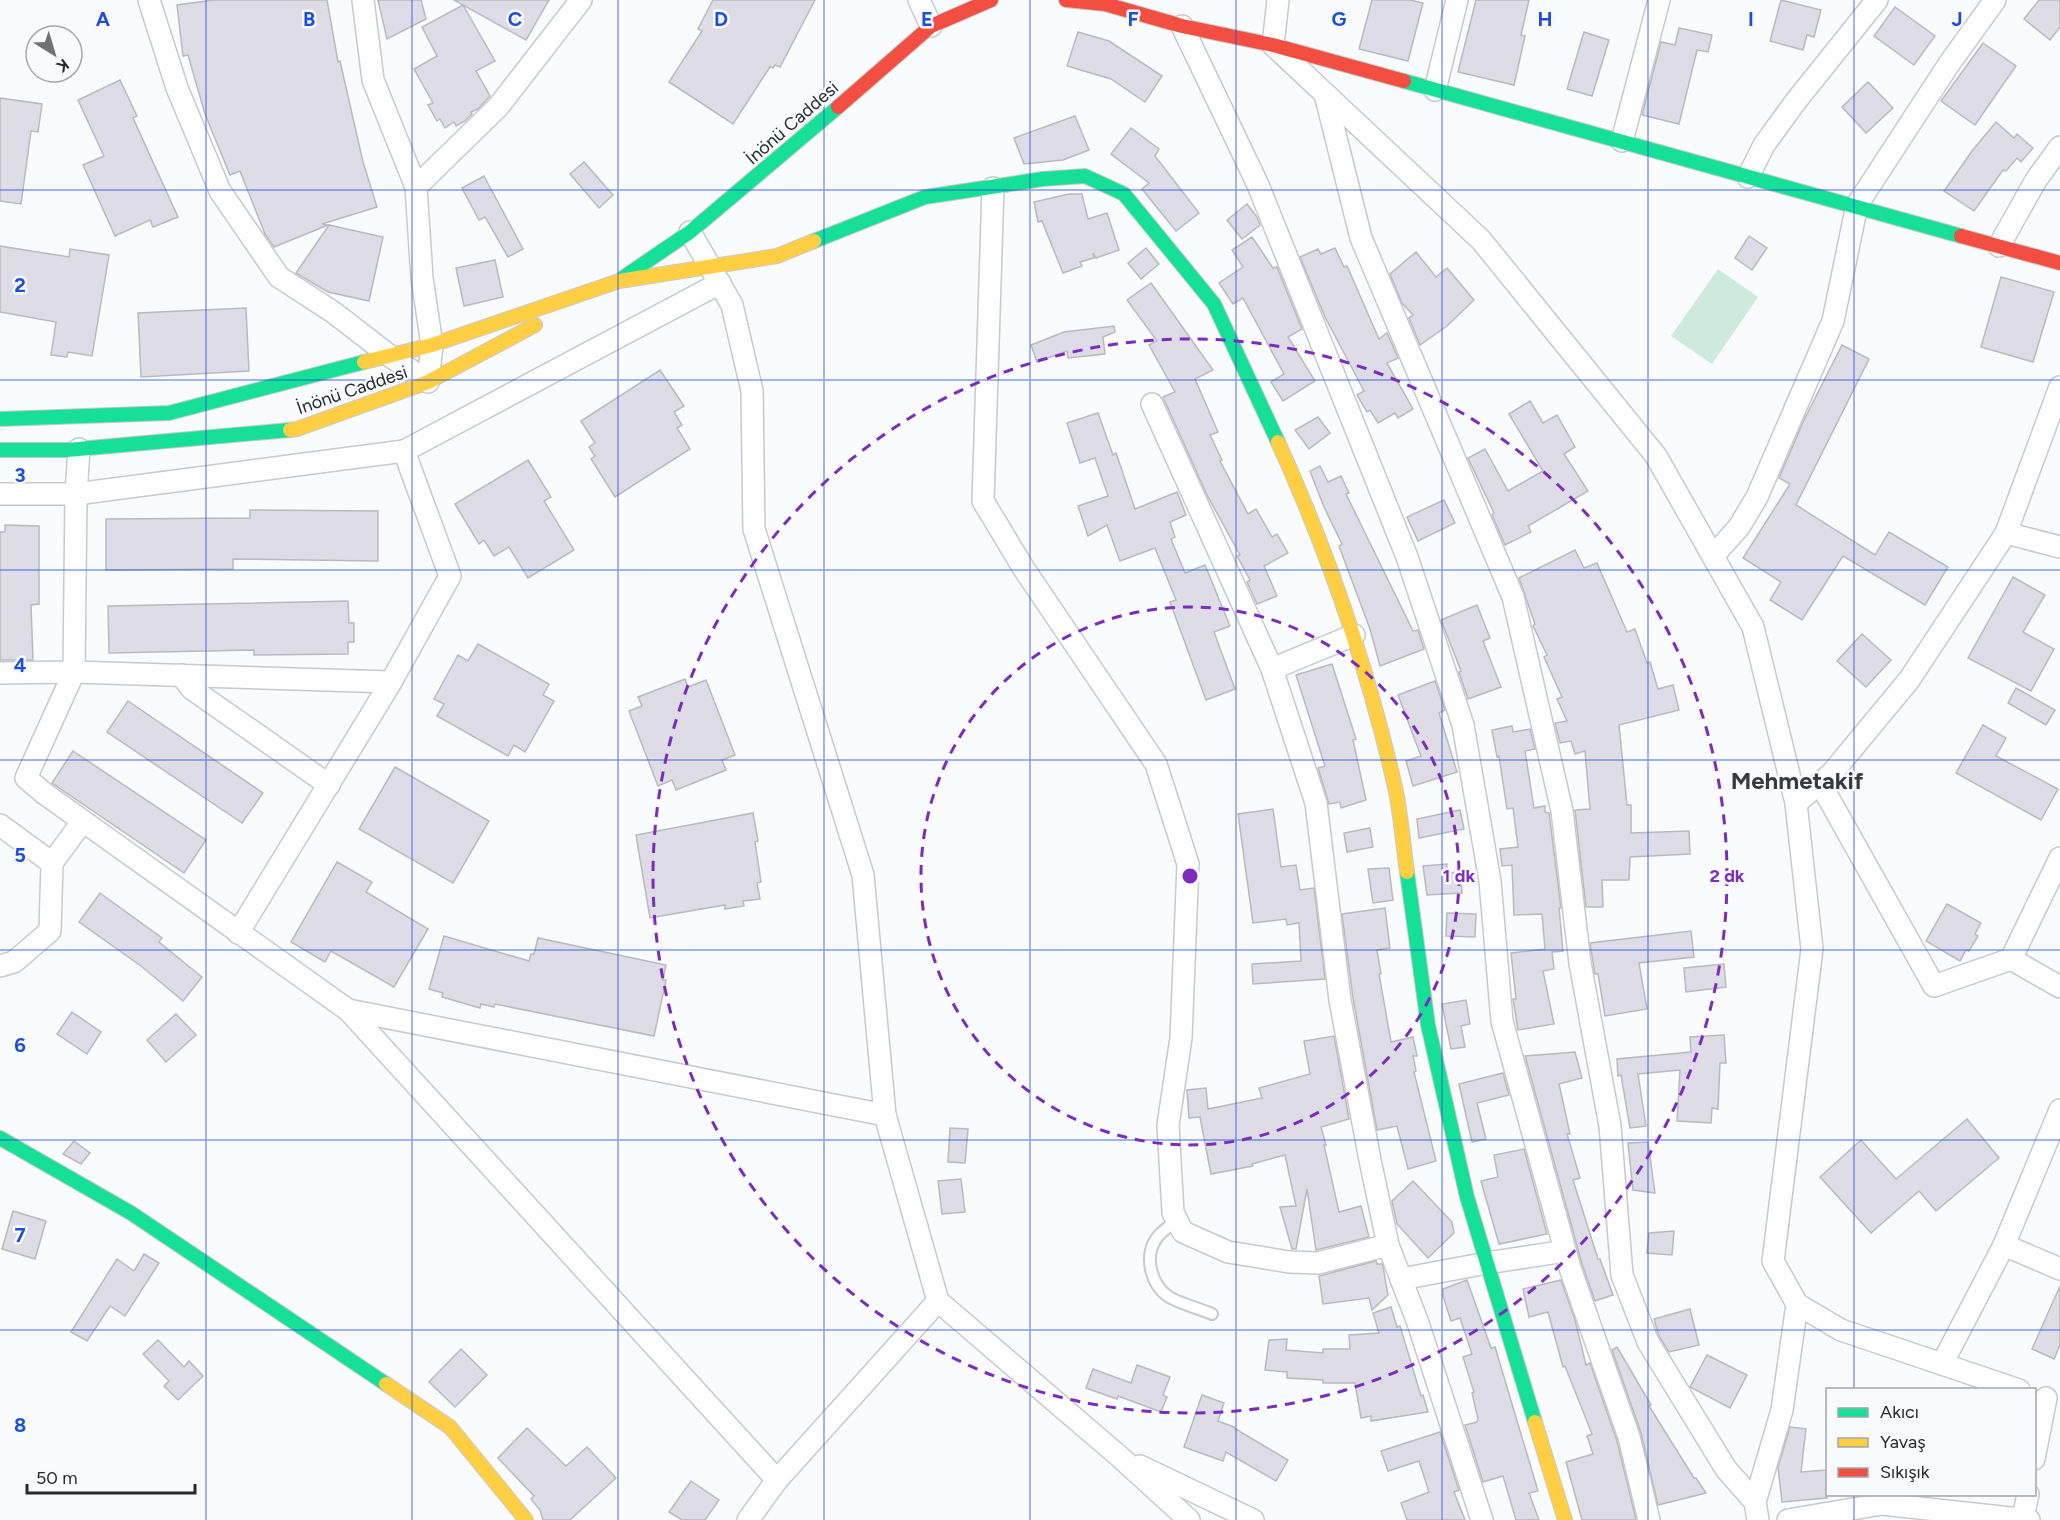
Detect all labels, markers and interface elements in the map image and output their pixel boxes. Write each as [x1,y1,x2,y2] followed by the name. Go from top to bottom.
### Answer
[96,7,111,31] text: A
[303,7,315,31] text: B
[508,7,522,31] text: C
[714,7,728,31] text: D
[921,7,933,31] text: E
[1127,7,1139,31] text: F
[1332,7,1347,31] text: G
[1538,7,1553,31] text: H
[1748,7,1754,31] text: I
[1951,7,1963,31] text: J
[24,24,84,84] north arrow
[52,55,73,77] text: K
[741,77,843,169] street label: İnönü Caddesi
[14,273,26,297] text: 2
[294,361,410,419] street label: İnönü Caddesi
[14,463,26,487] text: 3
[14,653,27,677] text: 4
[1731,766,1864,795] district label: Mehmetakif
[14,843,26,867] text: 5
[1443,865,1475,887] text: 1 dk
[1709,865,1745,887] text: 2 dk
[1180,866,1200,886] centre of rings
[14,1033,26,1057] text: 6
[14,1223,26,1247] text: 7
[1826,1388,2036,1496] legend
[1880,1401,1919,1423] text: Akıcı
[14,1413,26,1437] text: 8
[1880,1431,1926,1453] text: Yavaş
[27,1457,195,1495] scale bar
[1880,1461,1930,1483] text: Sıkışık
[36,1467,78,1489] text: 50 m

